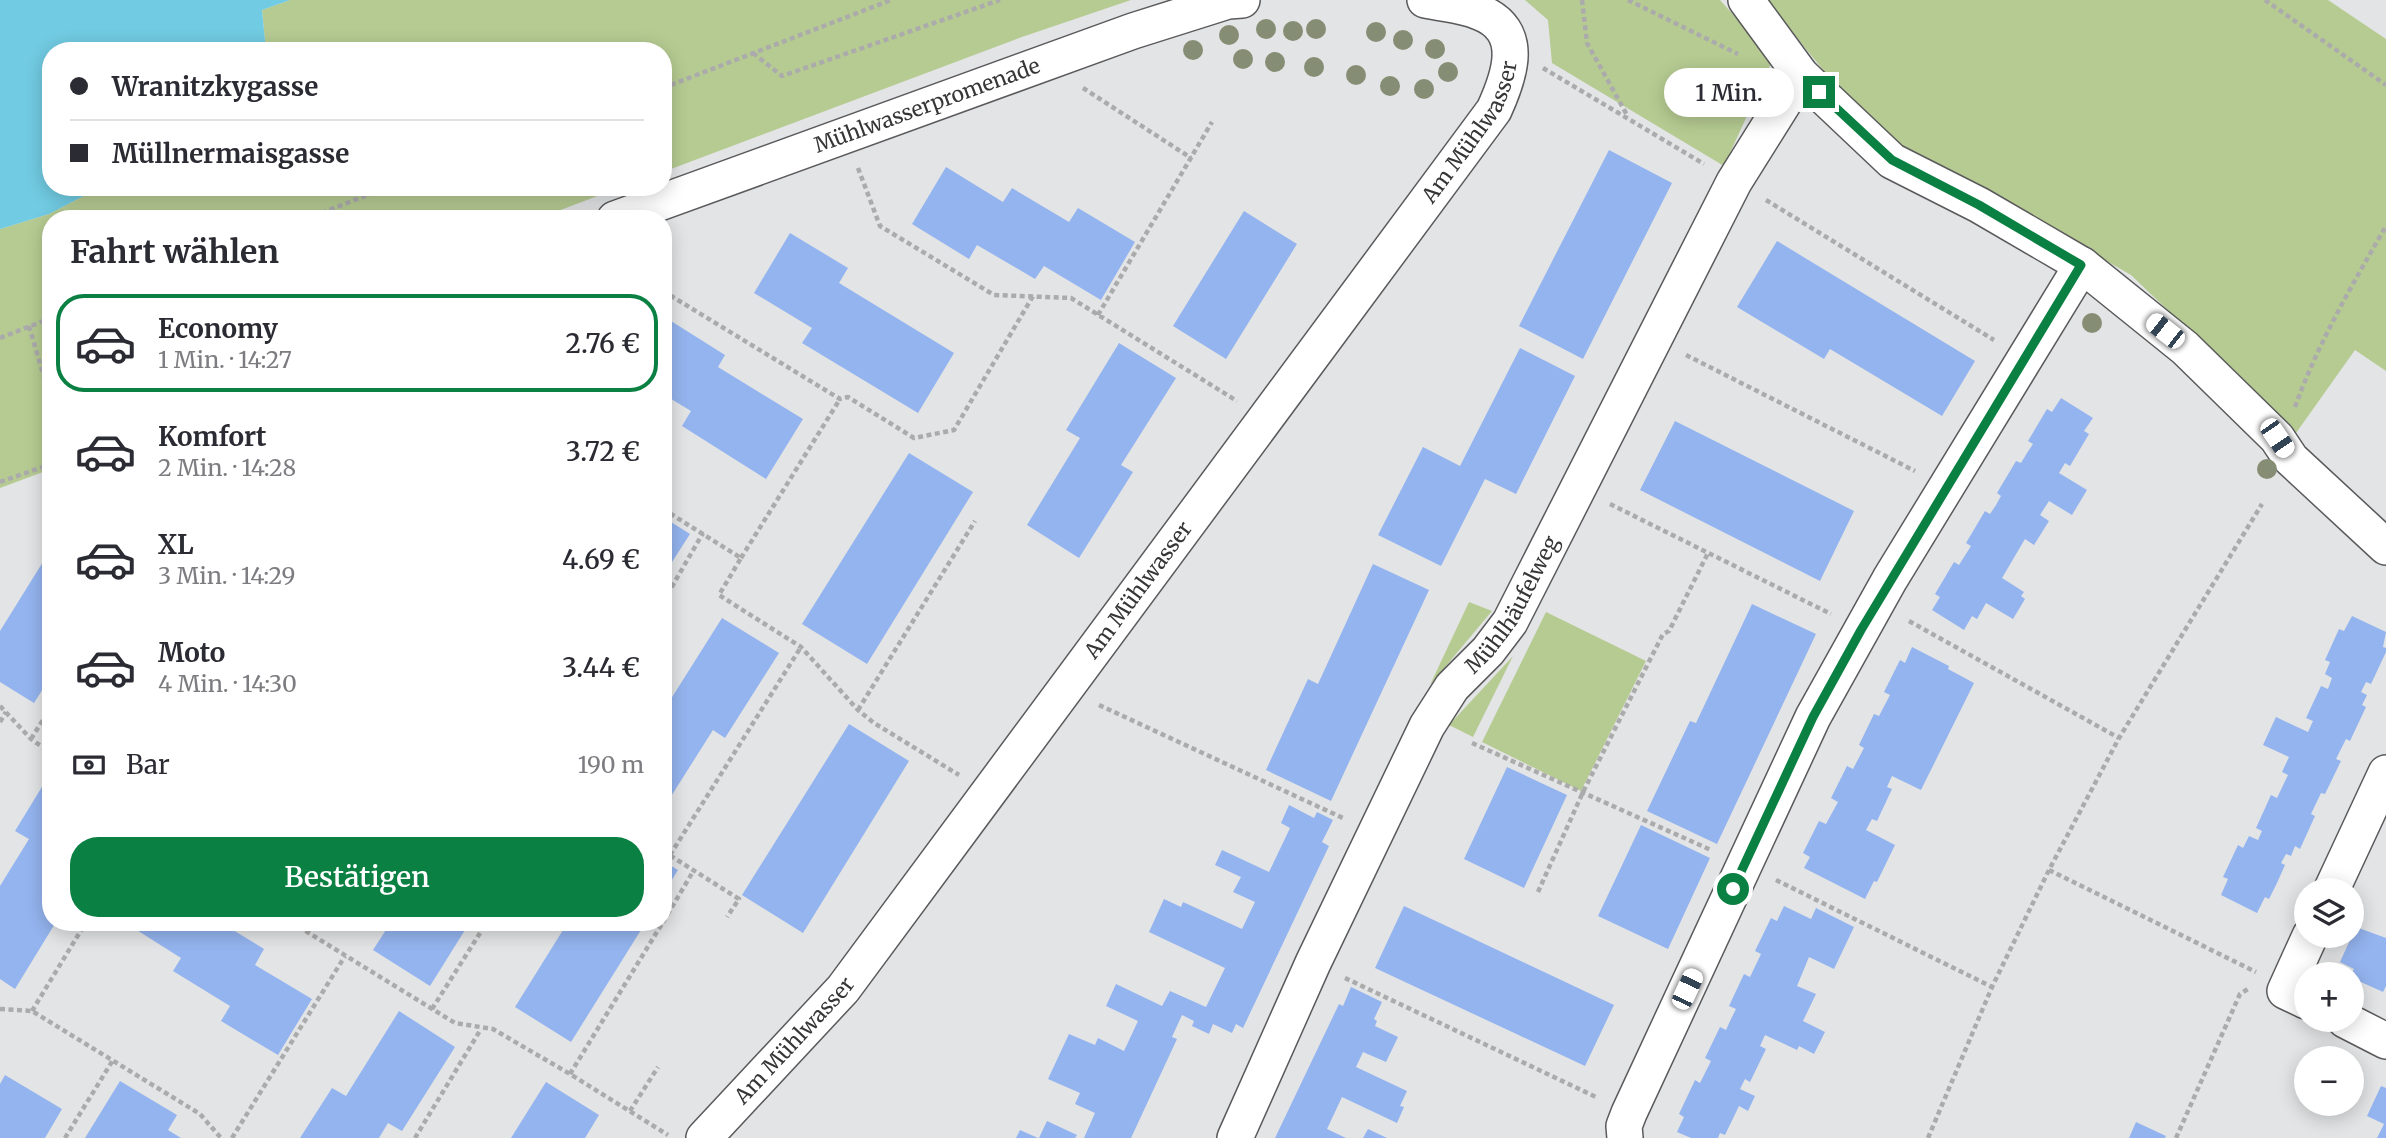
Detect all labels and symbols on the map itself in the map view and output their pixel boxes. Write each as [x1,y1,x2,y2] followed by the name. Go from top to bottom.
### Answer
[810,52,1044,159] street label: Mühlwasserpromenade
[1415,59,1523,209] street label: Am Mühlwasser
[1665,68,1794,116] callout: 1 Min.
[1803,76,1835,108] route end
[2142,310,2189,352] car
[2257,415,2298,461] car
[1078,516,1198,665] street label: Am Mühlwasser
[1459,531,1565,679] street label: Mühlhäufelweg
[1717,873,1749,905] route start
[1669,966,1706,1012] car
[728,972,860,1110] street label: Am Mühlwasser

